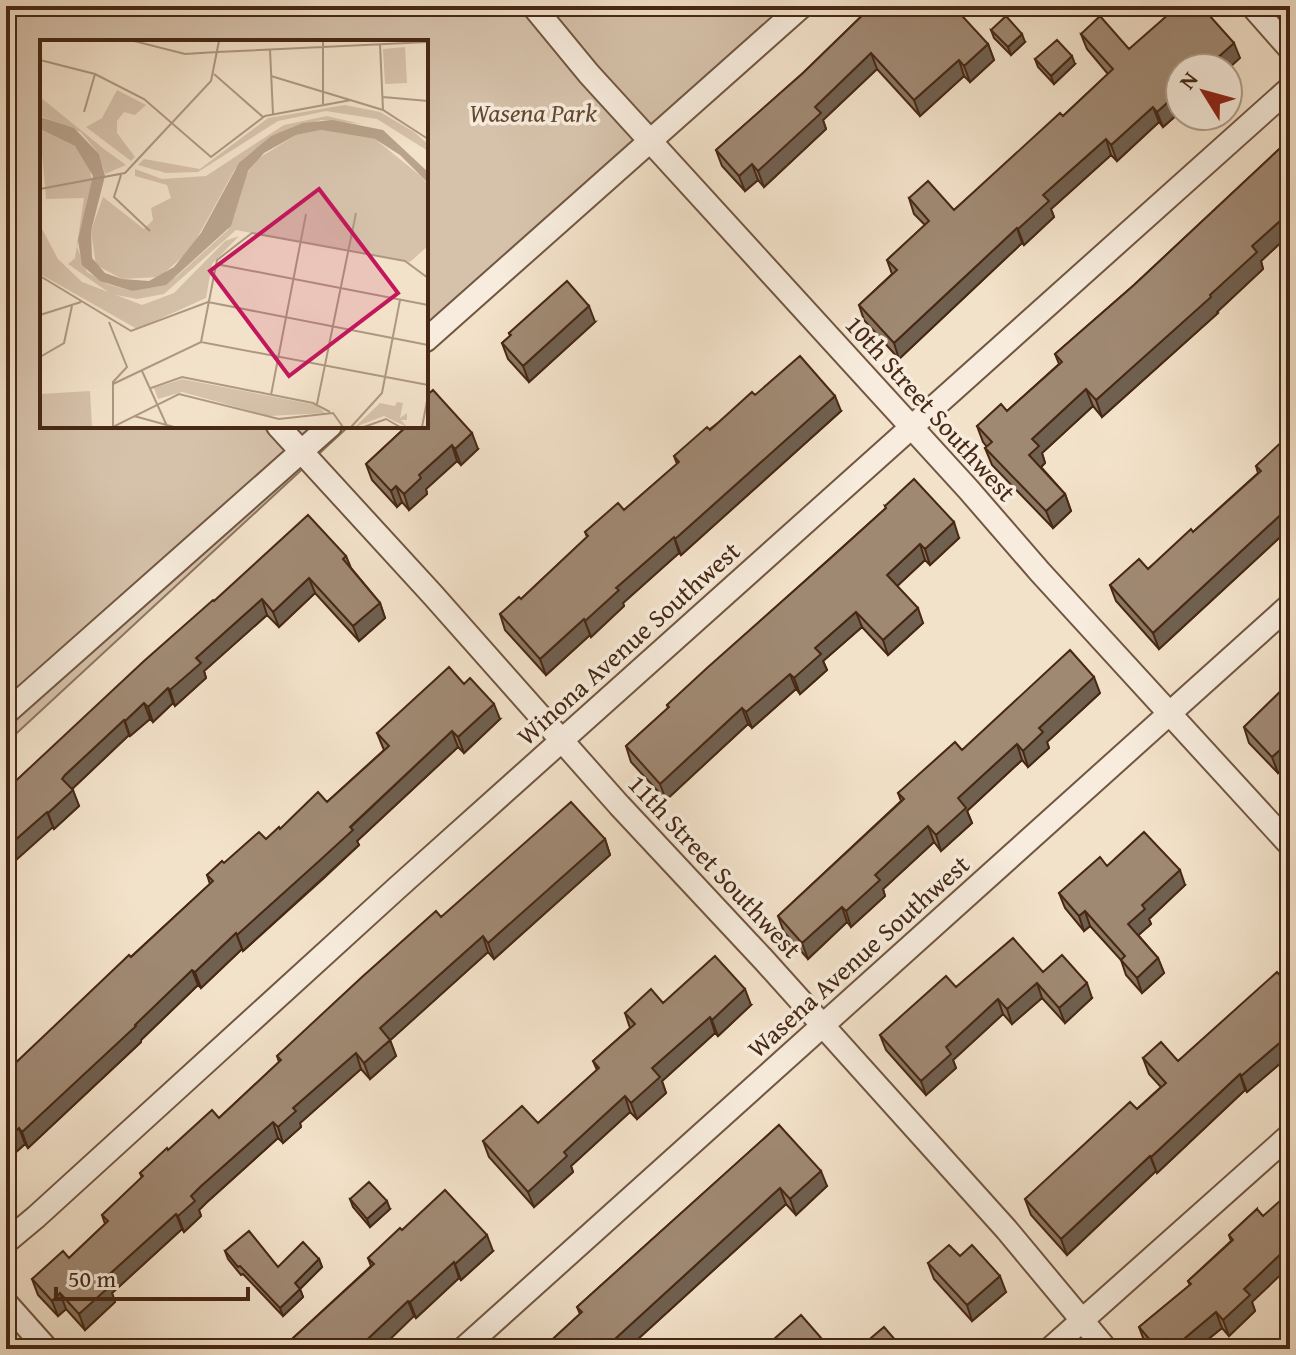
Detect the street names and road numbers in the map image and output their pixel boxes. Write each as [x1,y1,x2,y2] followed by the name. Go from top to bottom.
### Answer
[836,306,1026,510] street label: 10th Street Southwest
[508,532,748,754] street label: Winona Avenue Southwest
[619,765,811,967] street label: 11th Street Southwest
[738,845,978,1067] street label: Wasena Avenue Southwest

